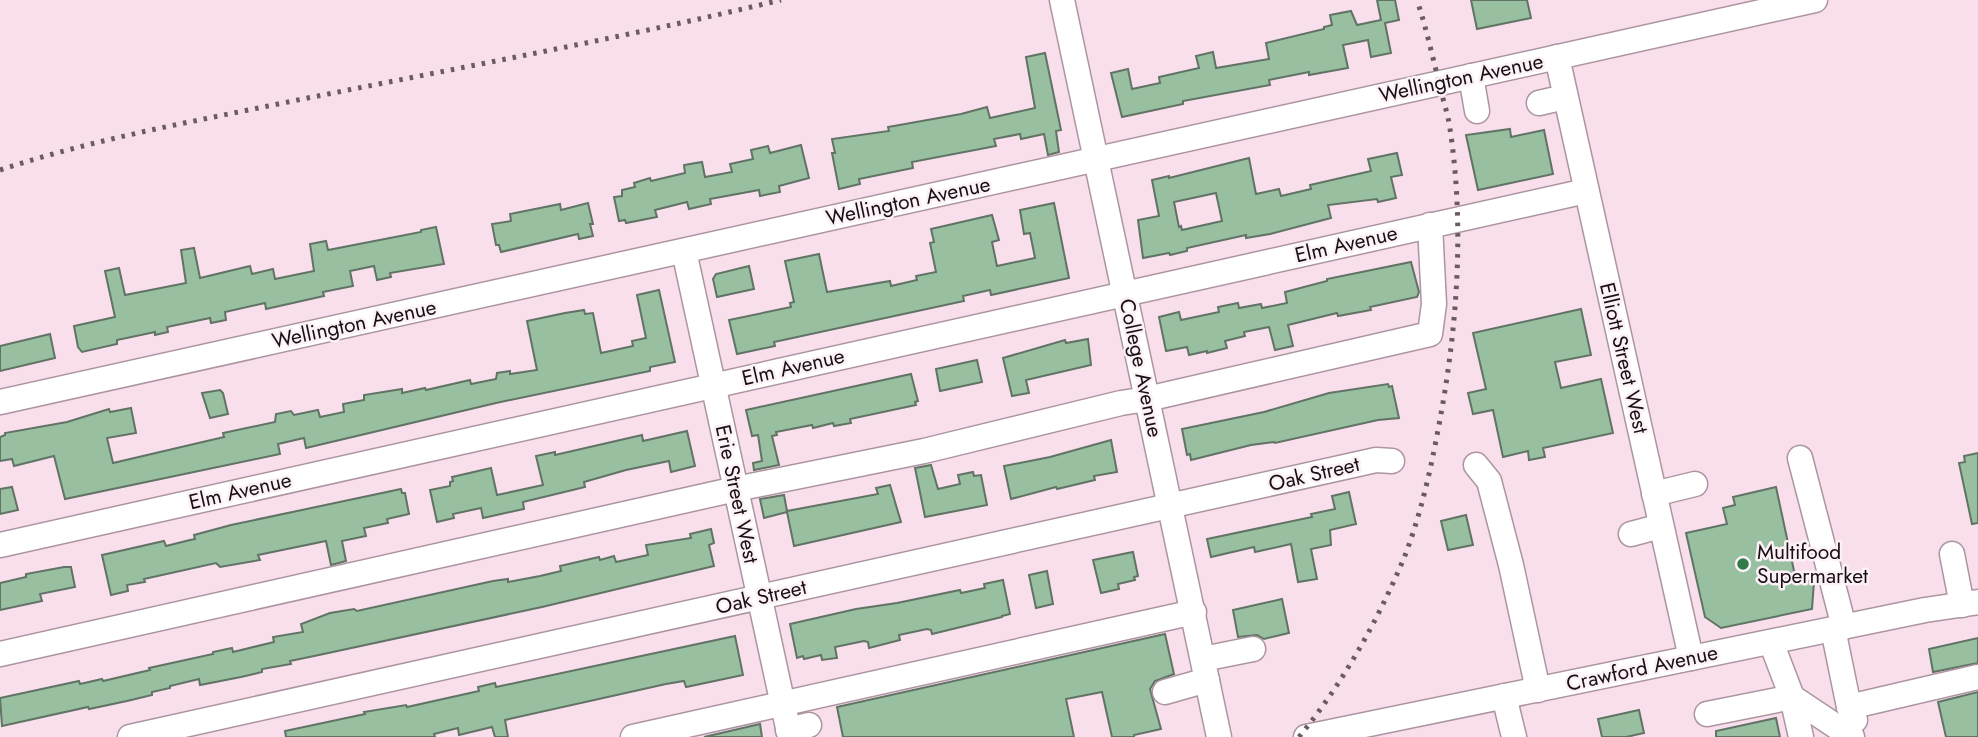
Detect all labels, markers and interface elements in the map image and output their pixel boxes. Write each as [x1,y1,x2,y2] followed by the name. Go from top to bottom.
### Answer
[1376,46,1546,110] street label: Wellington Avenue
[823,169,993,233] street label: Wellington Avenue
[1292,218,1400,270] street label: Elm Avenue
[1592,279,1656,437] street label: Elliott Street West
[269,292,439,356] street label: Wellington Avenue
[1112,296,1170,440] street label: College Avenue
[739,341,847,393] street label: Elm Avenue
[708,422,766,566] street label: Erie Street West
[1266,449,1362,499] street label: Oak Street
[186,465,294,517] street label: Elm Avenue
[1757,537,1868,591] place label: Multifood Supermarket
[1735,556,1751,572] marker: Multifood Supermarket
[713,572,809,622] street label: Oak Street
[1563,637,1721,699] street label: Crawford Avenue

